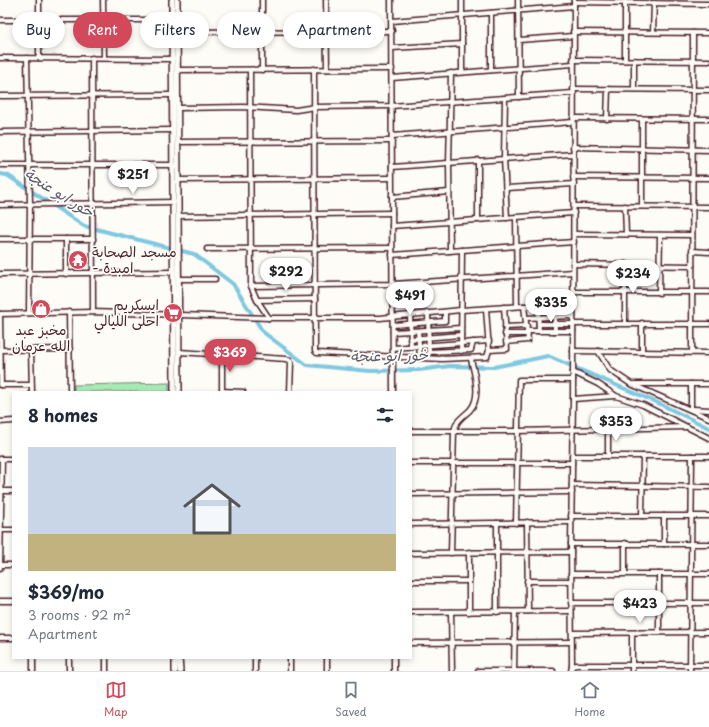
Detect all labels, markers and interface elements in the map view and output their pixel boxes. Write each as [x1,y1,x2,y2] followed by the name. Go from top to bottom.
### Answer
[12,12,65,48] chip: Buy
[73,12,132,48] chip: Rent
[140,12,209,48] chip: Filters
[217,12,275,48] chip: New
[283,12,385,48] chip: Apartment
[21,161,99,222] water label: خور ابو عنجة
[109,161,157,195] pin: $251
[117,164,149,183] text: $251
[92,241,177,278] place label: مسجد الصحابة - امبدة
[67,249,89,271] temple icon: مسجد الصحابة - امبدة
[262,258,310,292] pin: $292
[609,260,657,294] pin: $234
[269,261,303,280] text: $292
[616,263,650,282] text: $234
[386,282,434,316] pin: $491
[395,285,425,304] text: $491
[527,289,575,323] pin: $335
[534,292,568,311] text: $335
[94,294,159,334] place label: ايسكريم احلى الليالي
[30,298,52,320] shop icon: مخبز عبد الله عرمان
[162,302,184,324] supermarket icon: ايسكريم احلى الليالي
[12,319,70,356] place label: مخبز عبد الله عرمان
[206,339,254,373] pin: $369
[213,342,247,361] text: $369
[350,342,429,367] water label: خور ابو عنجة
[28,402,98,428] text: 8 homes
[374,404,396,426] icon: filters
[592,408,640,442] pin: $353
[599,411,633,430] text: $353
[176,473,248,545] icon: home
[28,579,104,605] text: $369/mo
[616,590,664,624] pin: $423
[623,593,657,612] text: $423
[28,605,131,624] text: 3 rooms · 92 m²
[28,624,97,643] text: Apartment
[104,679,127,720] tab: Map
[335,679,367,720] tab: Saved
[574,679,605,720] tab: Home

